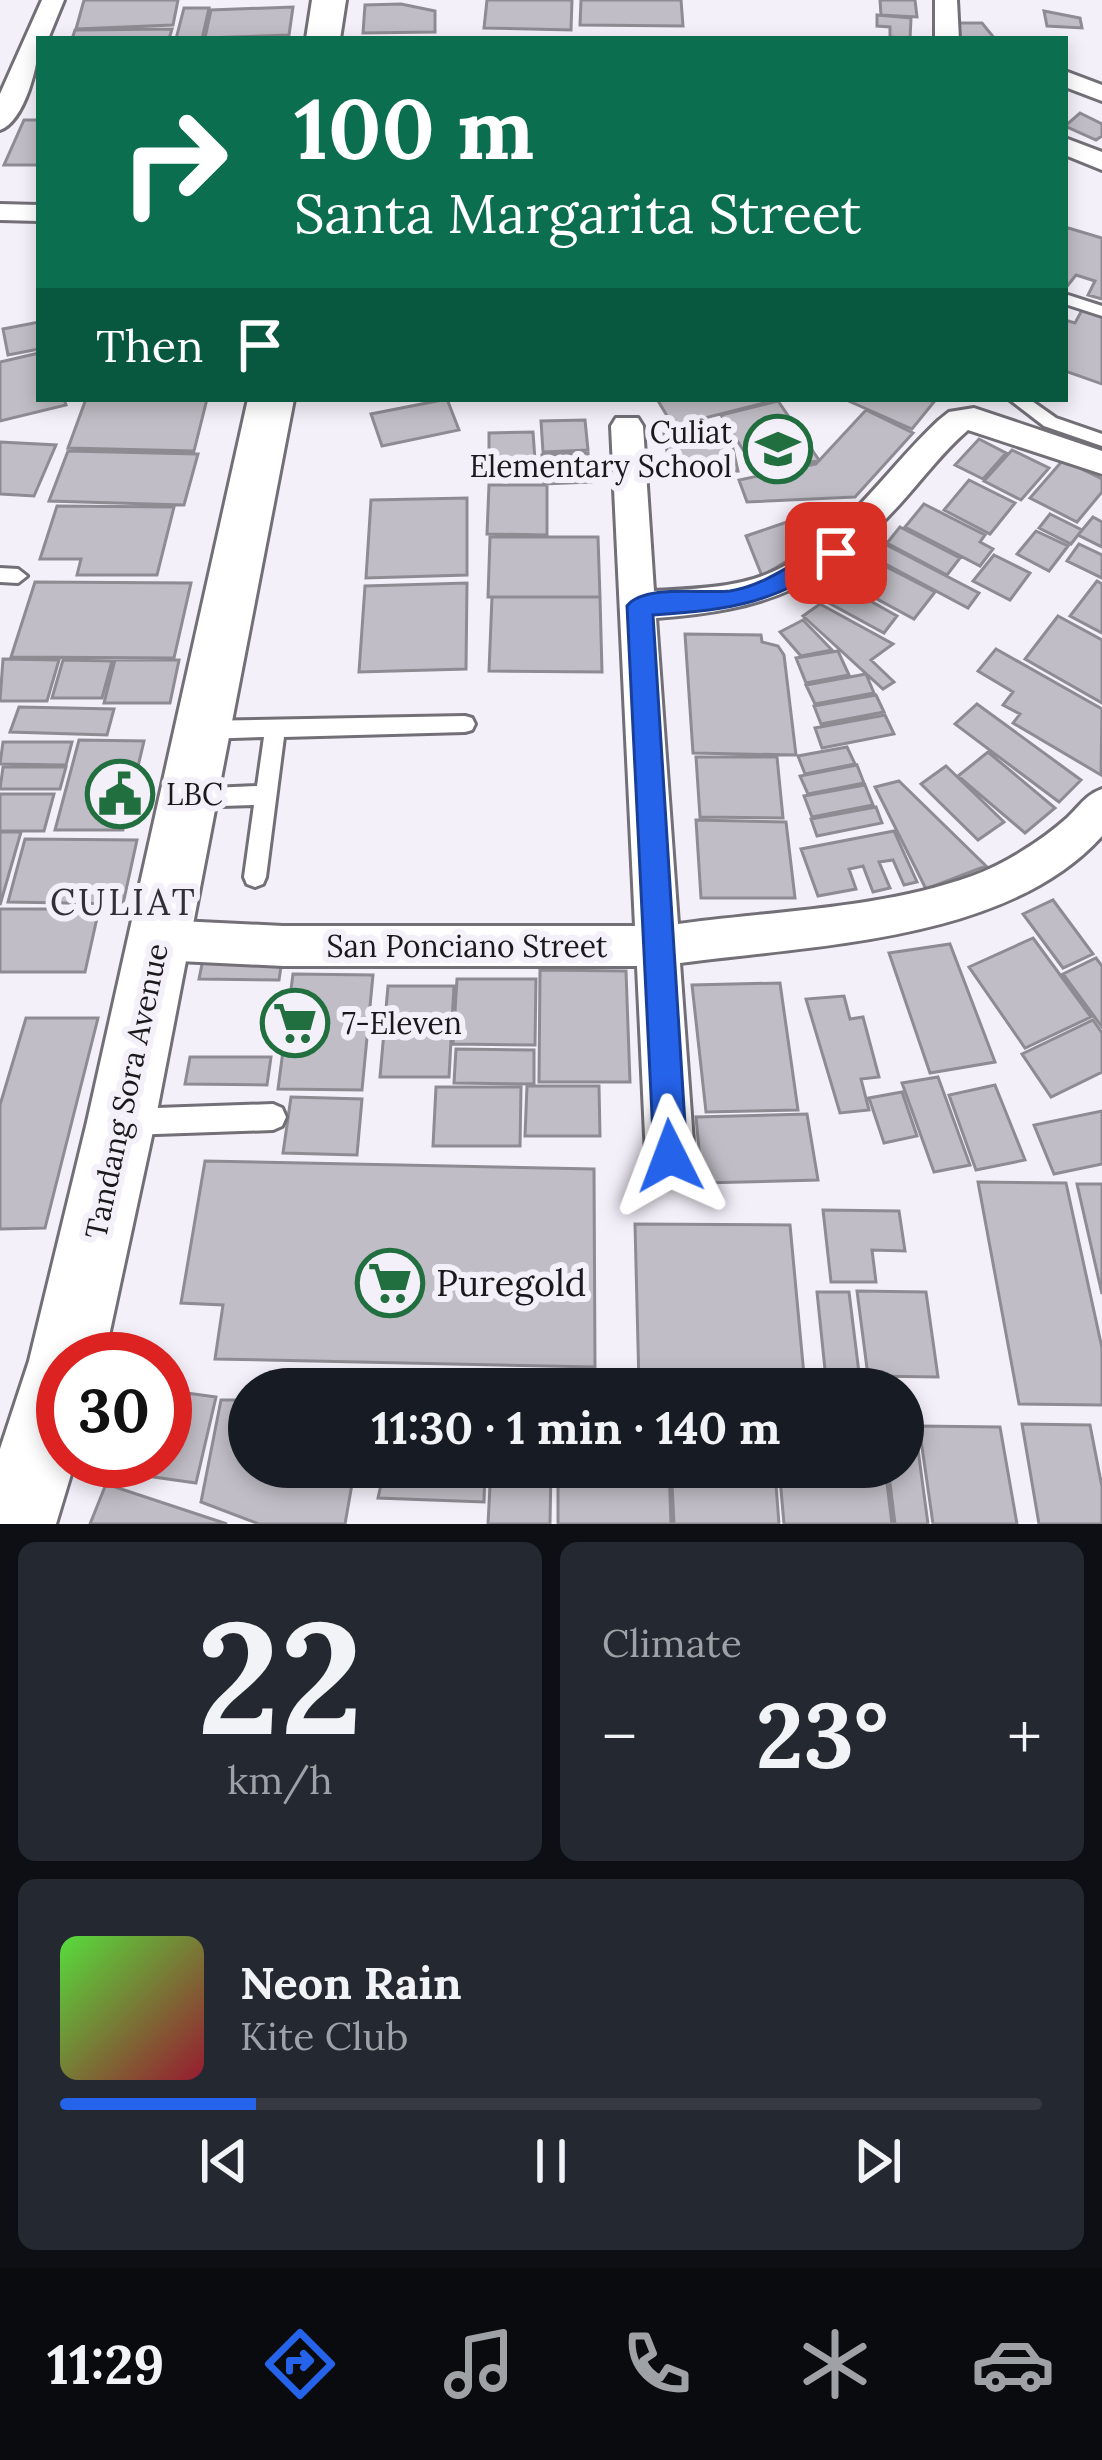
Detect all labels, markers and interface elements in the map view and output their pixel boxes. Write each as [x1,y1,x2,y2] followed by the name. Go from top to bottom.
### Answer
[294,74,534,182] text: 100 m
[96,84,252,240] icon: right
[294,179,862,248] text: Santa Margarita Street
[227,312,293,378] icon: arrive
[96,317,203,374] text: Then
[469,413,732,486] place label: Culiat Elementary School
[743,414,813,484] school or university icon: Culiat Elementary School
[785,502,887,604] pin
[803,520,869,586] icon: arrive
[85,759,155,829] public building icon: LBC
[166,775,223,813] place label: LBC
[50,879,198,925] district label: CULIAT
[327,927,608,965] street label: San Ponciano Street
[76,940,177,1242] street label: Tandang Sora Avenue
[260,988,330,1058] supermarket icon: 7-Eleven
[342,1004,462,1042] place label: 7-Eleven
[607,1093,733,1219] position arrow
[355,1248,425,1318] supermarket icon: Puregold
[436,1260,586,1306] place label: Puregold
[36,1332,192,1488] speed limit sign: 30
[372,1399,780,1456] text: 11:30 · 1 min · 140 m
[197,1577,363,1777] text: 22
[602,1618,742,1668] text: Climate
[756,1677,888,1793] text: 23°
[602,1694,637,1778] text: −
[1007,1694,1042,1778] text: +
[227,1755,333,1805] text: km/h
[240,1954,462,2011] text: Neon Rain
[240,2011,409,2061] text: Kite Club
[191,2128,257,2194] icon: previous
[518,2128,584,2194] icon: pause
[845,2128,911,2194] icon: next
[258,2322,342,2406] icon: directions
[437,2322,521,2406] icon: music
[615,2322,699,2406] icon: phone
[793,2322,877,2406] icon: climate
[971,2322,1055,2406] icon: car
[47,2330,164,2399] text: 11:29

